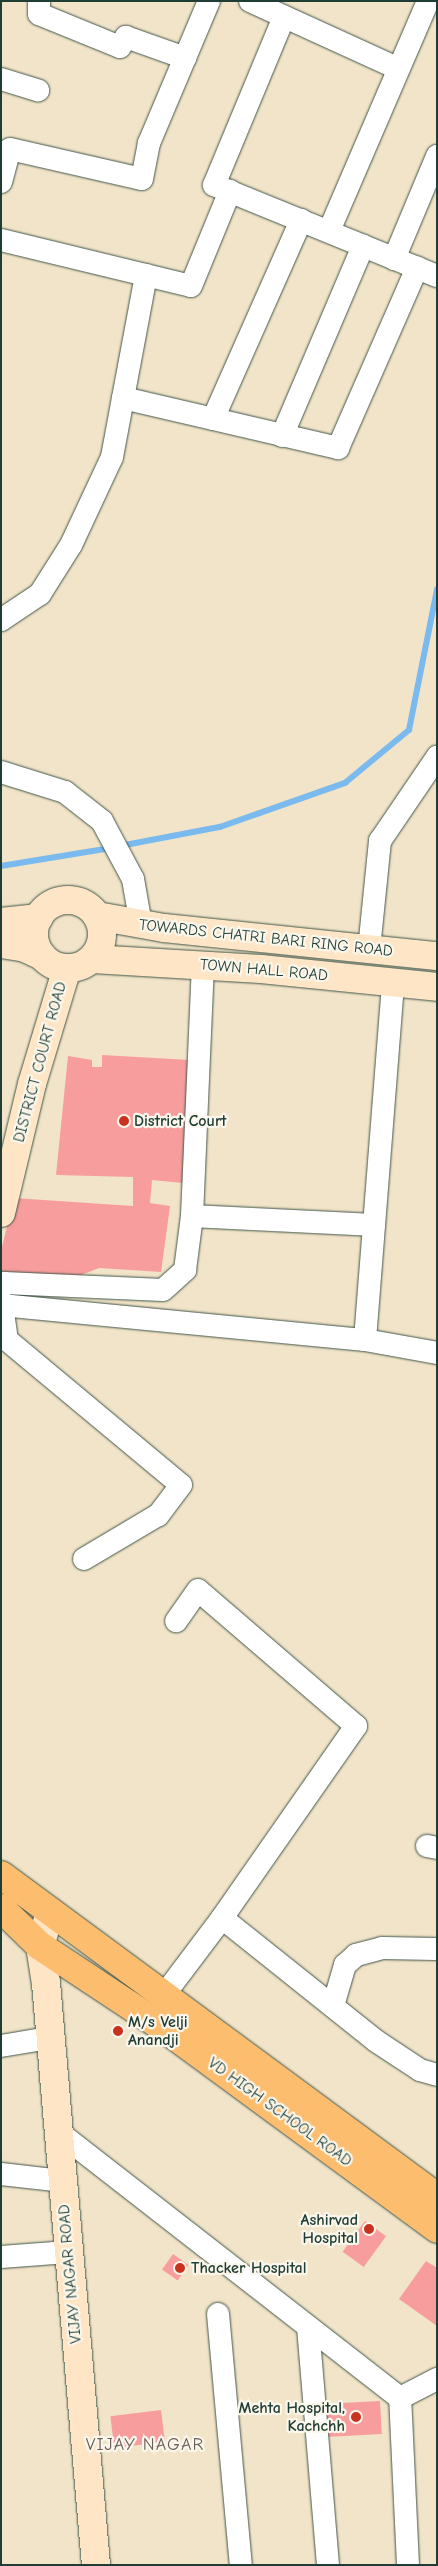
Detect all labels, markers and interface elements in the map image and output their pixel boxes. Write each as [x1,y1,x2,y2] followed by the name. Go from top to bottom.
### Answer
[138,915,394,961] street label: TOWARDS CHATRI BARI RING ROAD
[199,955,329,985] street label: TOWN HALL ROAD
[9,980,71,1144] street label: DISTRICT COURT ROAD
[134,1111,227,1131] place label: District Court
[118,1115,130,1127] marker: District Court
[128,2012,188,2050] place label: M/s Velji Anandji
[112,2025,124,2037] marker: M/s Velji Anandji
[204,2053,356,2171] street label: VD HIGH SCHOOL ROAD
[54,2203,86,2345] street label: VIJAY NAGAR ROAD
[301,2210,358,2248] place label: Ashirvad Hospital
[362,2222,376,2236] marker: Ashirvad Hospital
[191,2258,307,2278] place label: Thacker Hospital
[173,2261,187,2275] marker: Thacker Hospital
[239,2398,345,2436] place label: Mehta Hospital, Kachchh
[349,2410,363,2424] marker: Mehta Hospital, Kachchh
[84,2434,206,2456] district label: VIJAY NAGAR

